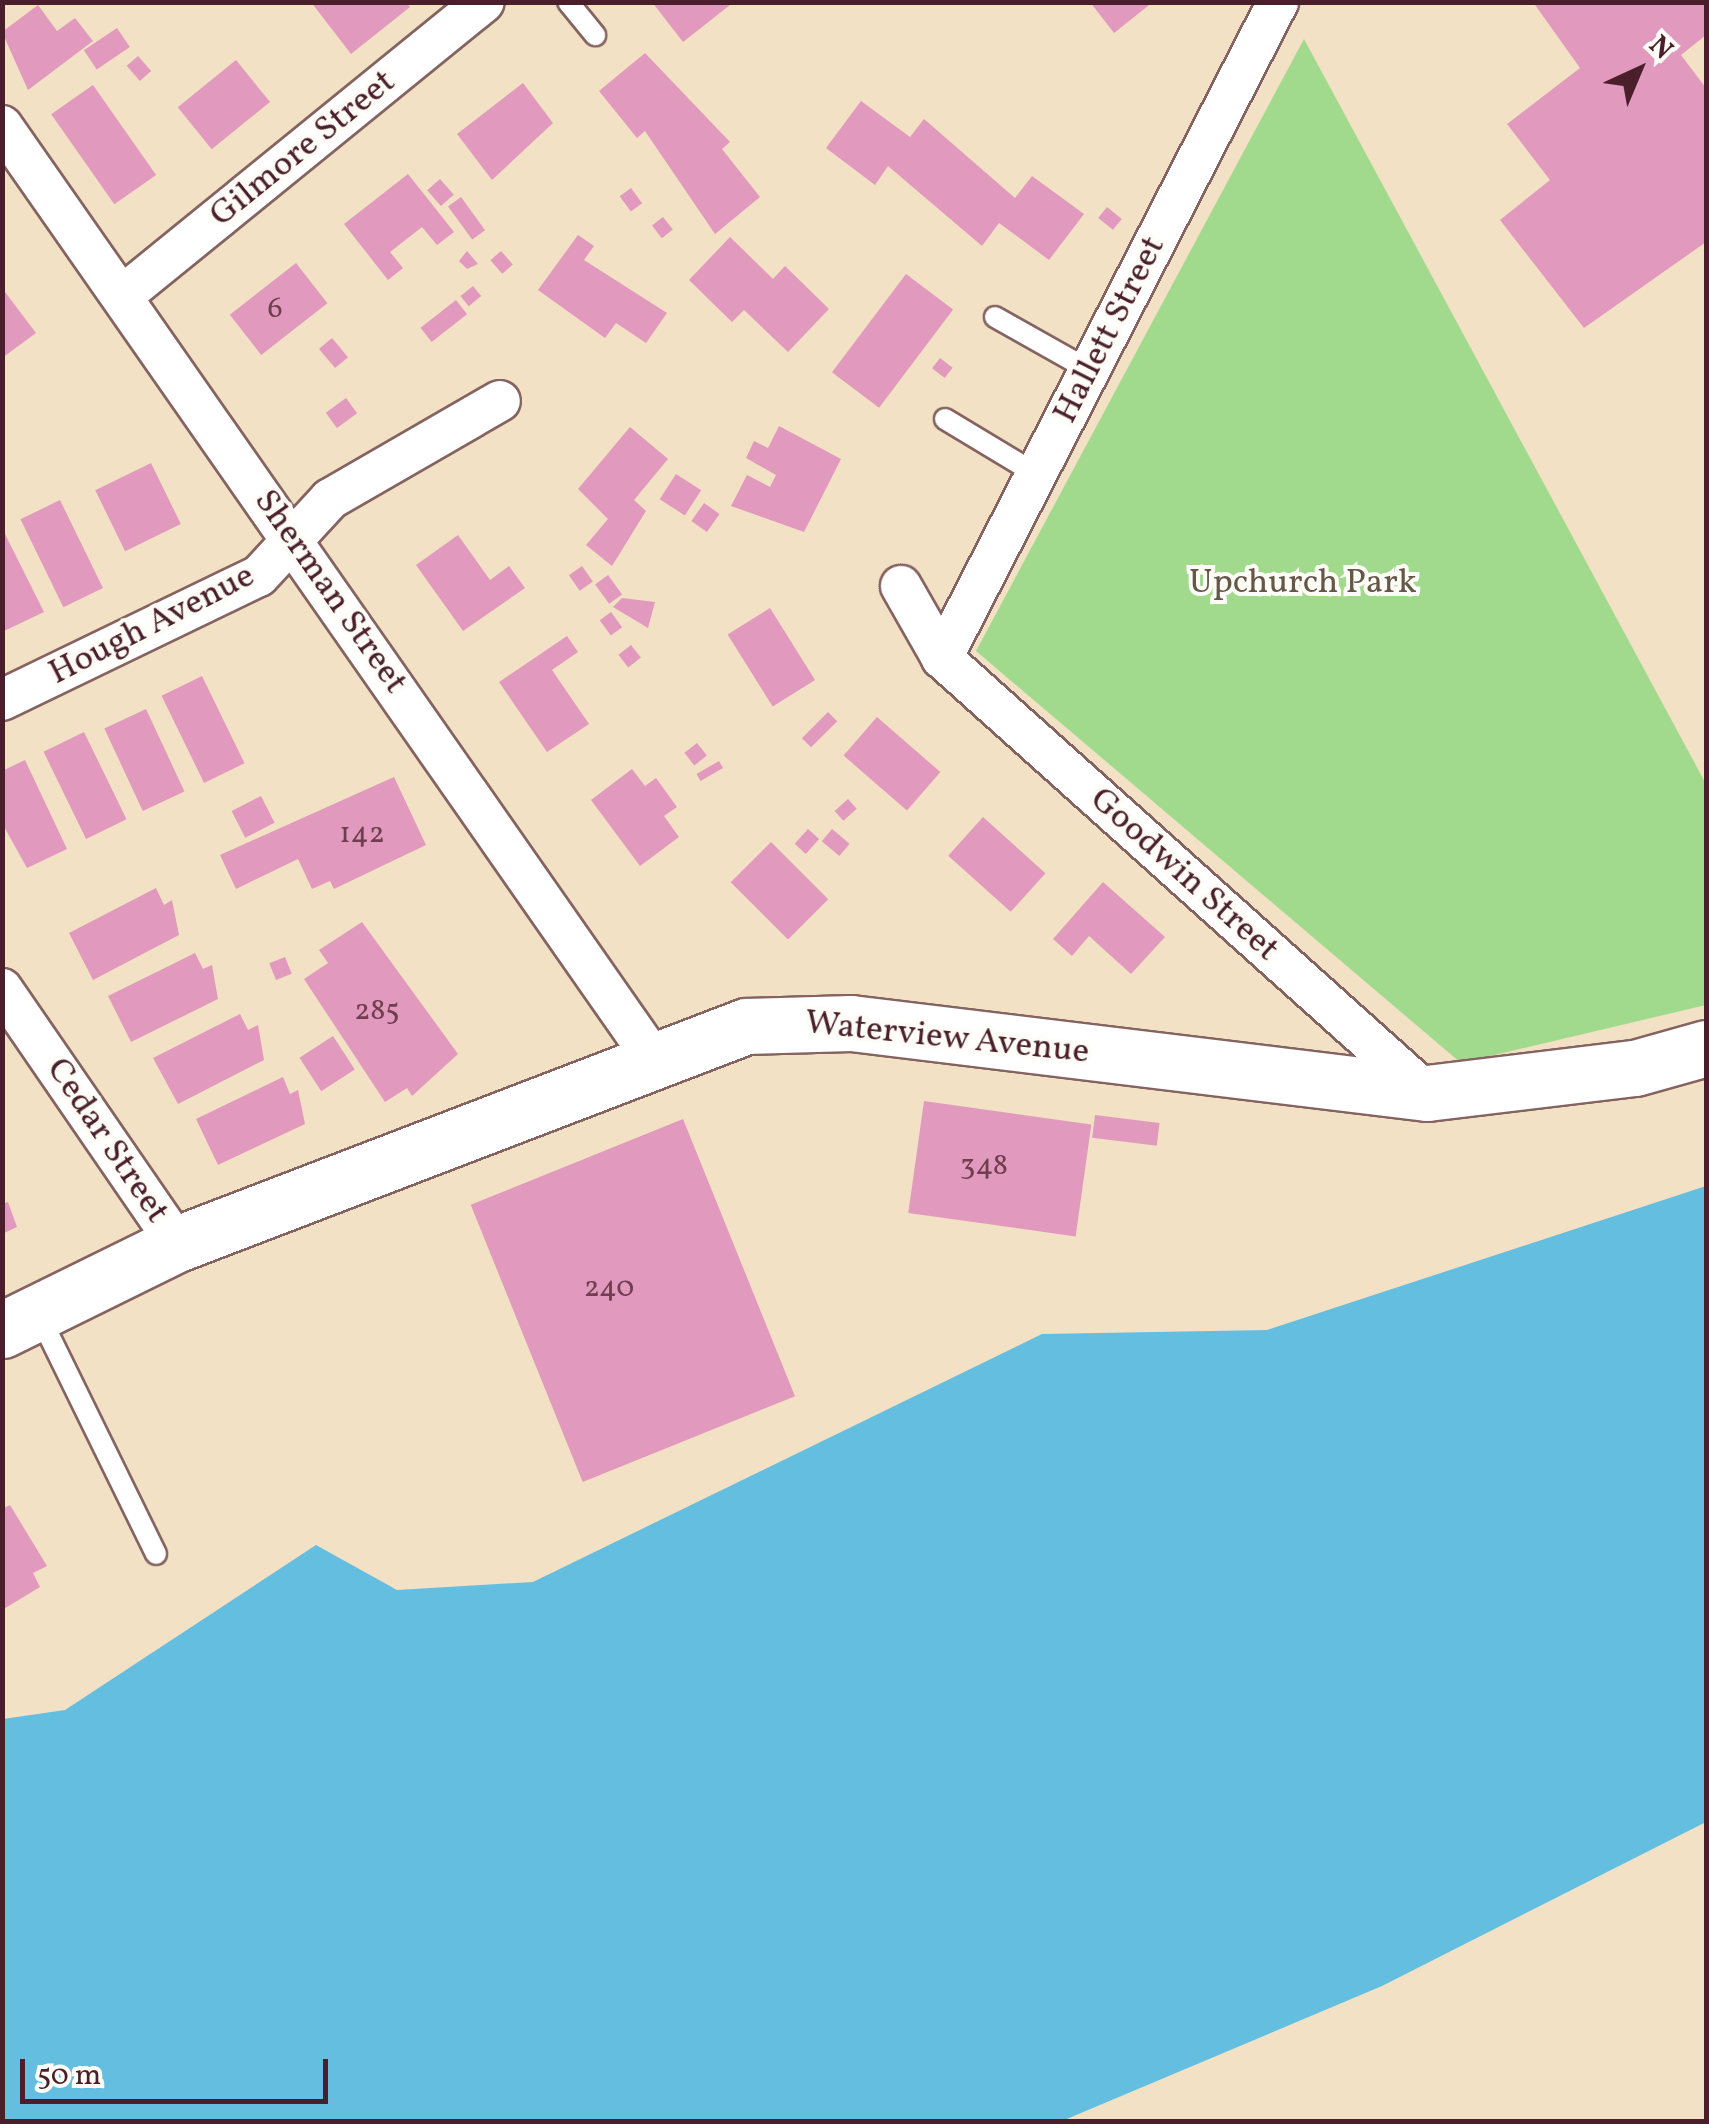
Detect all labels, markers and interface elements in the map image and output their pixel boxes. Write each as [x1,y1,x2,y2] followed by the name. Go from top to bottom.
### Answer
[1589,20,1689,120] north arrow
[1639,27,1681,69] text: N
[202,62,404,236] street label: Gilmore Street
[1045,229,1175,431] street label: Hallett Street
[267,291,283,327] house number: 6
[244,482,416,702] street label: Sherman Street
[42,555,262,695] street label: Hough Avenue
[1189,562,1417,604] park label: Upchurch Park
[1081,779,1287,971] street label: Goodwin Street
[339,816,385,852] house number: 142
[354,993,400,1029] house number: 285
[802,1002,1092,1074] street label: Waterview Avenue
[36,1050,178,1232] street label: Cedar Street
[960,1148,1008,1184] house number: 348
[584,1270,634,1306] house number: 240
[25,2039,332,2101] scale bar
[37,2055,101,2097] text: 50 m

